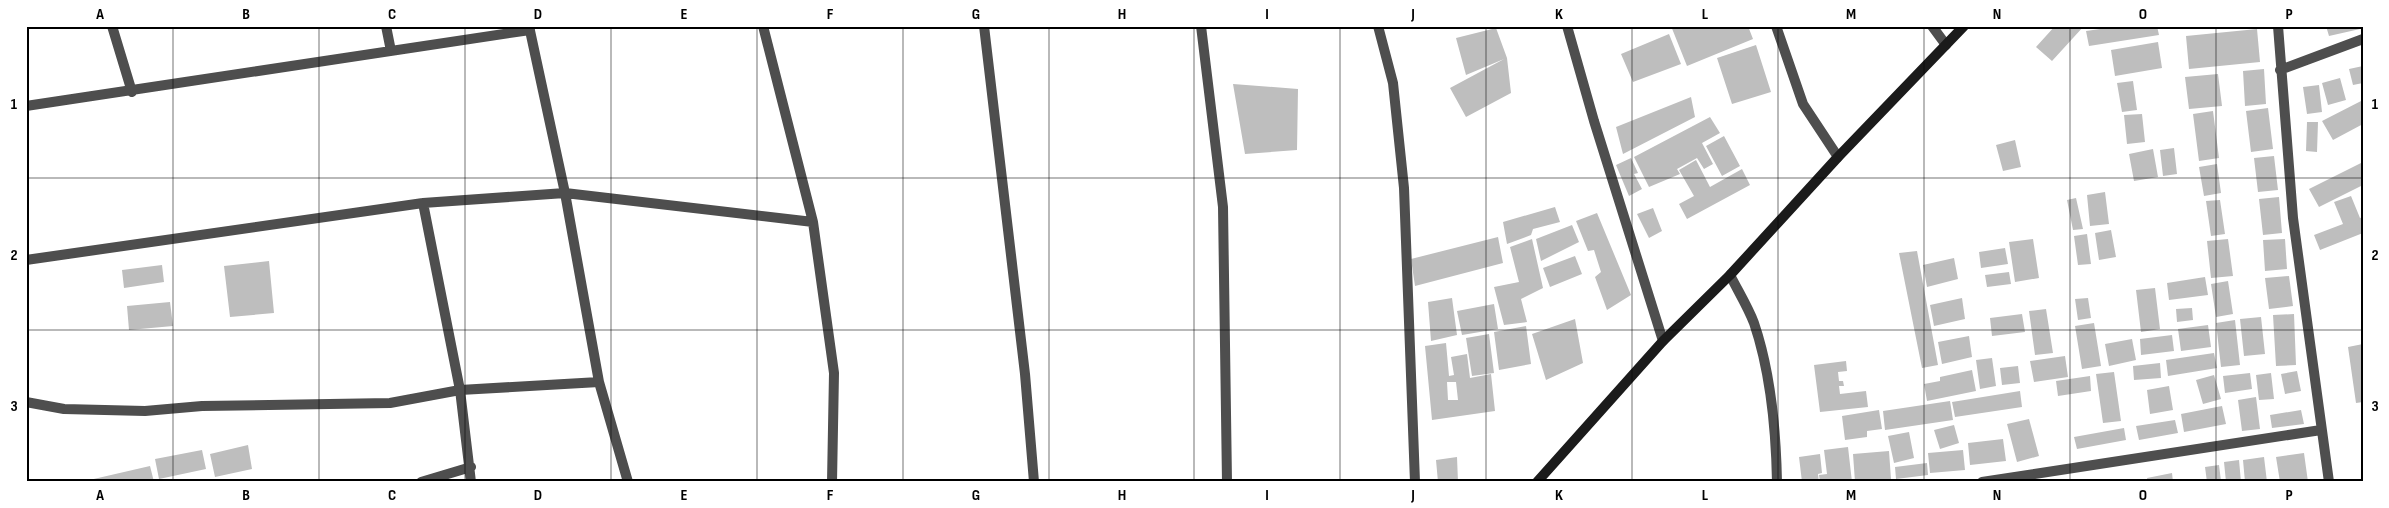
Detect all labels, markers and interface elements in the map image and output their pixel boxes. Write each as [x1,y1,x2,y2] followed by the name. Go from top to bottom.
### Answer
[95,5,104,24] text: A
[242,5,250,24] text: B
[388,5,396,24] text: C
[534,5,542,24] text: D
[681,5,688,24] text: E
[827,5,834,24] text: F
[972,5,980,24] text: G
[1118,5,1126,24] text: H
[1265,5,1269,24] text: I
[1410,5,1415,24] text: J
[1555,5,1563,24] text: K
[1702,5,1709,24] text: L
[1846,5,1856,24] text: M
[1993,5,2001,24] text: N
[2139,5,2147,24] text: O
[2285,5,2293,24] text: P
[11,95,18,114] text: 1
[2372,95,2379,114] text: 1
[10,246,18,265] text: 2
[2371,246,2379,265] text: 2
[10,397,18,416] text: 3
[2371,397,2379,416] text: 3
[95,486,104,505] text: A
[242,486,250,505] text: B
[388,486,396,505] text: C
[534,486,542,505] text: D
[681,486,688,505] text: E
[827,486,834,505] text: F
[972,486,980,505] text: G
[1118,486,1126,505] text: H
[1265,486,1269,505] text: I
[1410,486,1415,505] text: J
[1555,486,1563,505] text: K
[1702,486,1709,505] text: L
[1846,486,1856,505] text: M
[1993,486,2001,505] text: N
[2139,486,2147,505] text: O
[2285,486,2293,505] text: P

